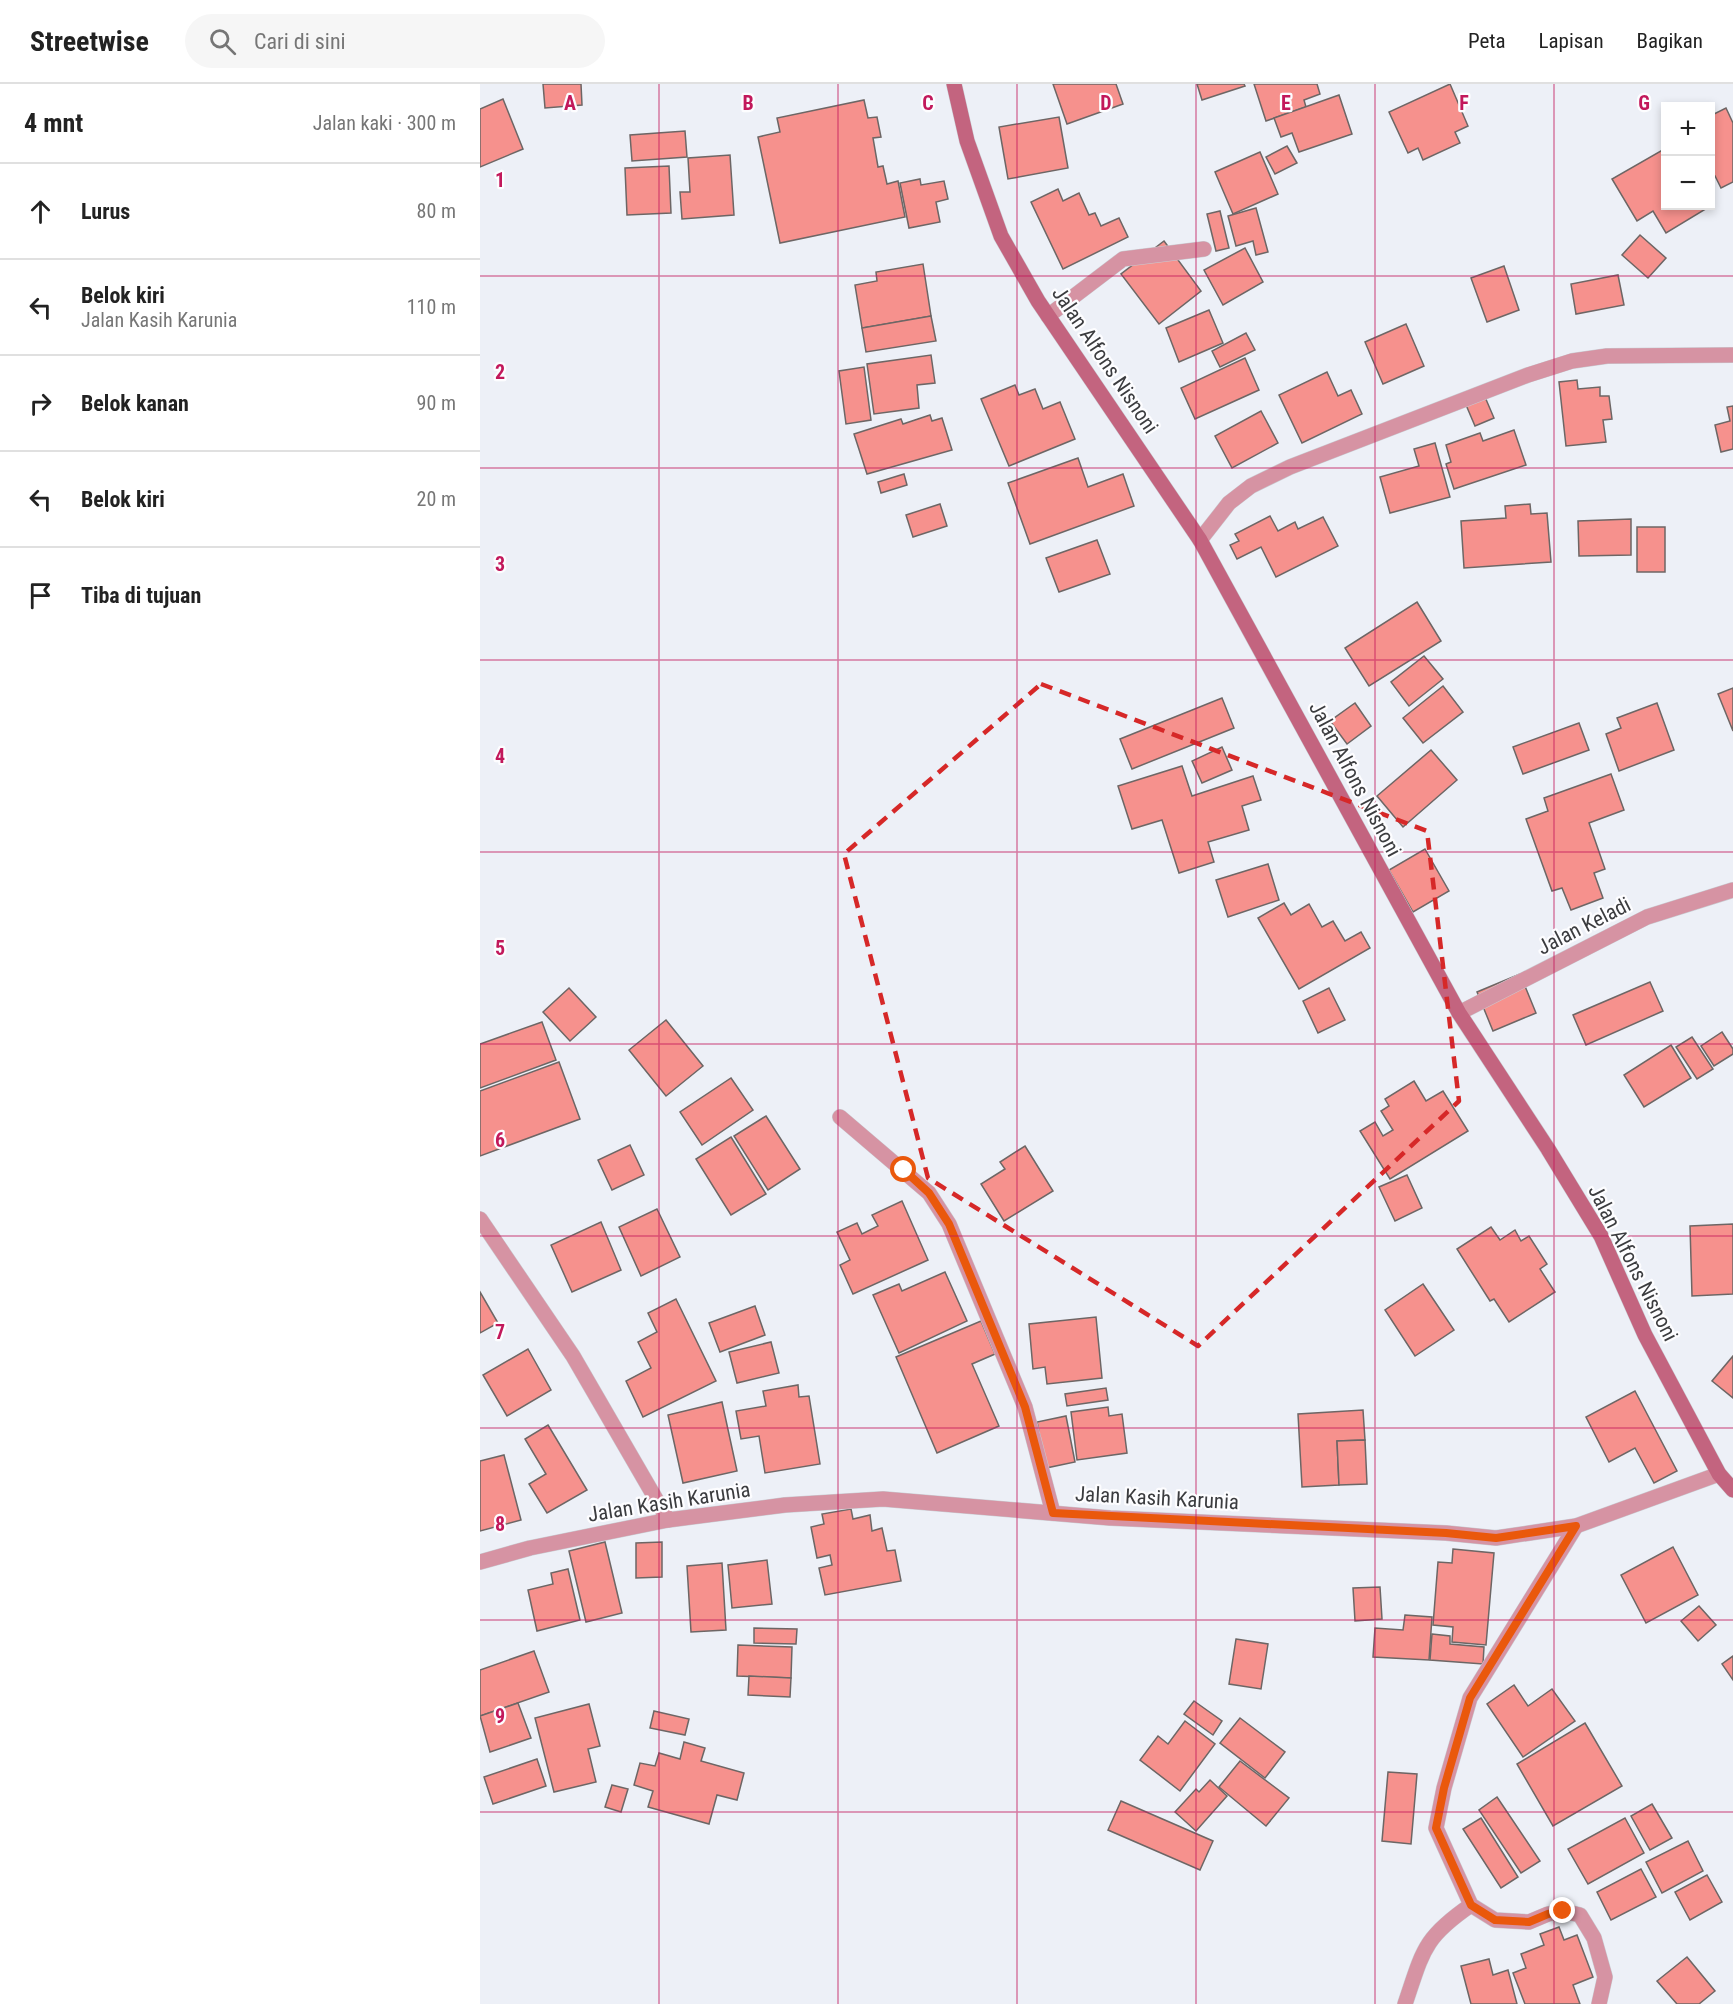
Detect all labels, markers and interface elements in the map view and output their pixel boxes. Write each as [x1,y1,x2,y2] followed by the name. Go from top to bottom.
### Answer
[185,14,605,68] search box
[30,25,149,58] text: Streetwise
[206,25,239,58] icon: search
[254,29,346,54] text: Cari di sini
[1468,29,1506,53] text: Peta
[1539,29,1604,53] text: Lapisan
[1637,29,1703,53] text: Bagikan
[564,91,576,115] text: A
[742,91,754,115] text: B
[922,91,934,115] text: C
[1100,91,1112,115] text: D
[1281,91,1291,115] text: E
[1459,91,1469,115] text: F
[1638,91,1650,115] text: G
[1661,102,1715,210] map controls
[1661,102,1715,156] button: +
[24,108,83,138] text: 4 mnt
[313,111,456,135] text: Jalan kaki · 300 m
[1661,156,1715,210] button: −
[495,168,505,192] text: 1
[24,195,57,228] icon: ahead
[81,199,130,224] text: Lurus
[417,199,456,223] text: 80 m
[1047,282,1163,438] street label: Jalan Alfons Nisnoni
[81,283,165,308] text: Belok kiri
[24,291,57,324] icon: left
[407,295,456,319] text: 110 m
[81,308,237,332] text: Jalan Kasih Karunia
[495,360,505,384] text: 2
[24,387,57,420] icon: right
[81,391,189,416] text: Belok kanan
[417,391,456,415] text: 90 m
[24,483,57,516] icon: left
[81,487,165,512] text: Belok kiri
[417,487,456,511] text: 20 m
[495,552,505,576] text: 3
[24,579,57,612] icon: arrive
[81,583,201,608] text: Tiba di tujuan
[1304,697,1406,861] street label: Jalan Alfons Nisnoni
[495,744,505,768] text: 4
[1533,892,1635,960] street label: Jalan Keladi
[495,936,505,960] text: 5
[495,1128,505,1152] text: 6
[890,1156,916,1182] route start
[1583,1181,1683,1345] street label: Jalan Alfons Nisnoni
[495,1320,505,1344] text: 7
[586,1477,752,1527] street label: Jalan Kasih Karunia
[1074,1482,1240,1514] street label: Jalan Kasih Karunia
[495,1512,505,1536] text: 8
[495,1704,505,1728] text: 9
[1549,1897,1575,1923] route end

